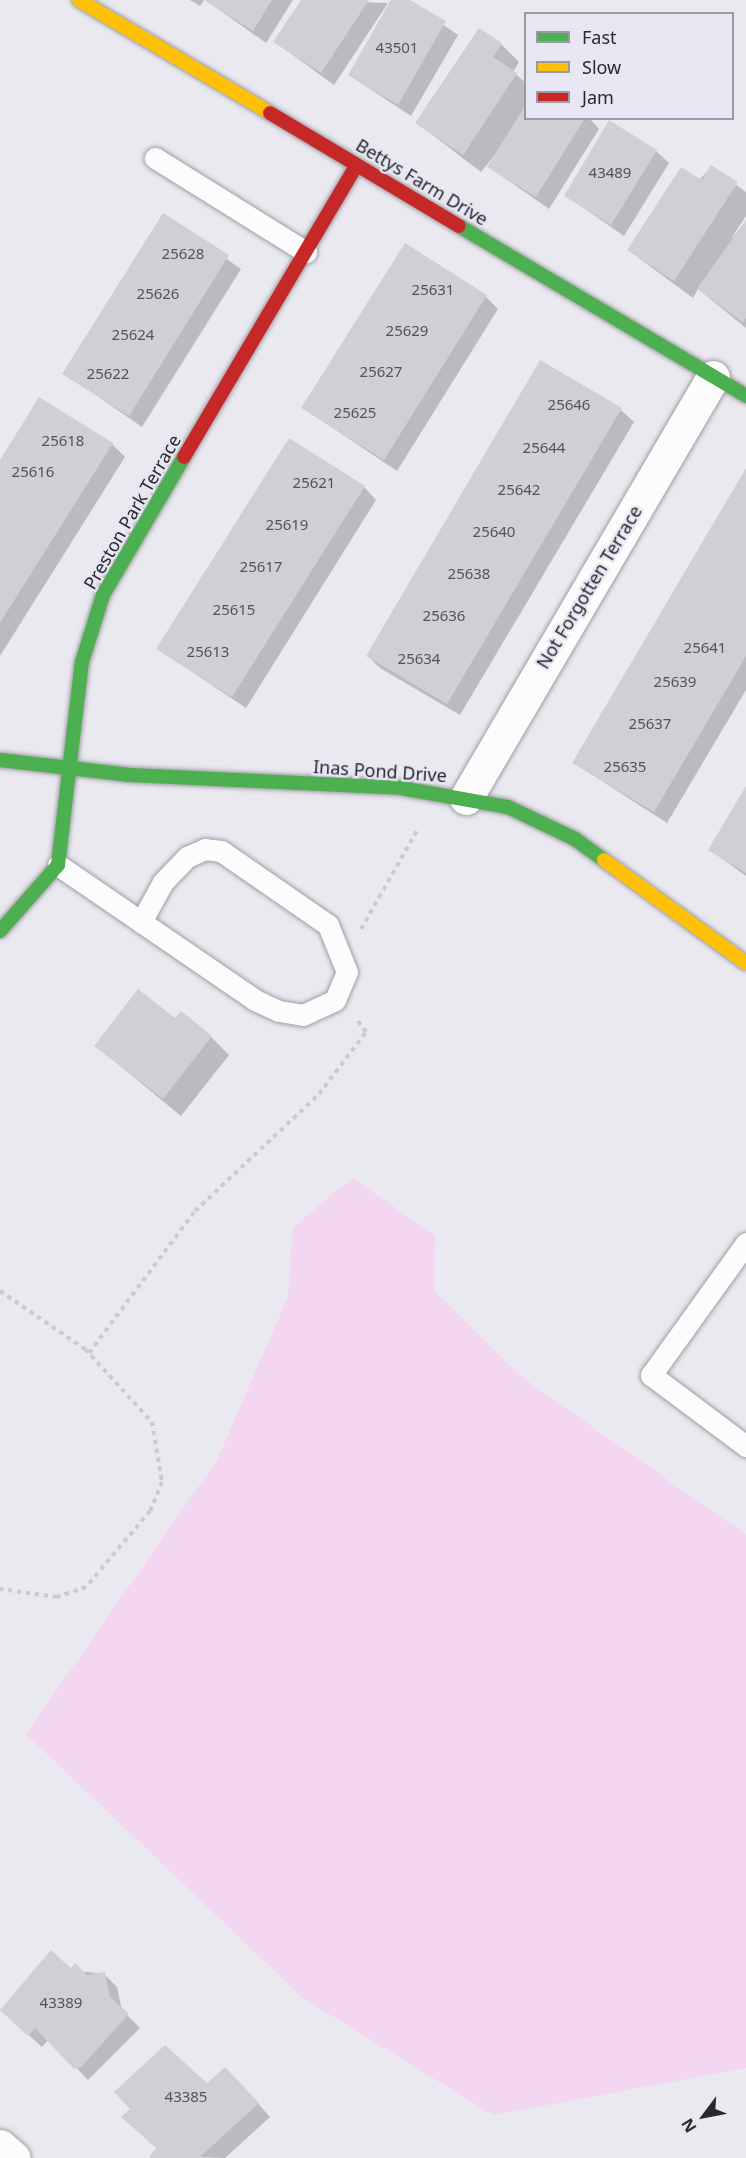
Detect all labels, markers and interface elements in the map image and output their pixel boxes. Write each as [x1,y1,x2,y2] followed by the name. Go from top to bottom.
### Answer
[524,12,734,120] legend
[582,25,617,49] text: Fast
[376,39,418,57] house number: 43501
[582,55,621,79] text: Slow
[582,85,614,109] text: Jam
[352,134,492,230] street label: Bettys Farm Drive
[589,164,631,182] house number: 43489
[162,245,204,263] house number: 25628
[412,281,454,299] house number: 25631
[137,285,179,303] house number: 25626
[386,322,428,340] house number: 25629
[112,326,154,344] house number: 25624
[360,363,402,381] house number: 25627
[87,365,129,383] house number: 25622
[548,396,590,414] house number: 25646
[334,404,376,422] house number: 25625
[79,431,185,593] street label: Preston Park Terrace
[42,432,84,450] house number: 25618
[523,439,565,457] house number: 25644
[12,463,54,481] house number: 25616
[293,474,335,492] house number: 25621
[498,481,540,499] house number: 25642
[532,502,646,672] street label: Not Forgotten Terrace
[266,516,308,534] house number: 25619
[473,523,515,541] house number: 25640
[240,558,282,576] house number: 25617
[448,565,490,583] house number: 25638
[213,601,255,619] house number: 25615
[423,607,465,625] house number: 25636
[684,639,726,657] house number: 25641
[187,643,229,661] house number: 25613
[398,650,440,668] house number: 25634
[654,673,696,691] house number: 25639
[629,715,671,733] house number: 25637
[313,756,447,786] street label: Inas Pond Drive
[604,758,646,776] house number: 25635
[40,1994,82,2012] house number: 43389
[674,2086,734,2146] north arrow
[165,2088,207,2106] house number: 43385
[676,2114,702,2137] text: N

